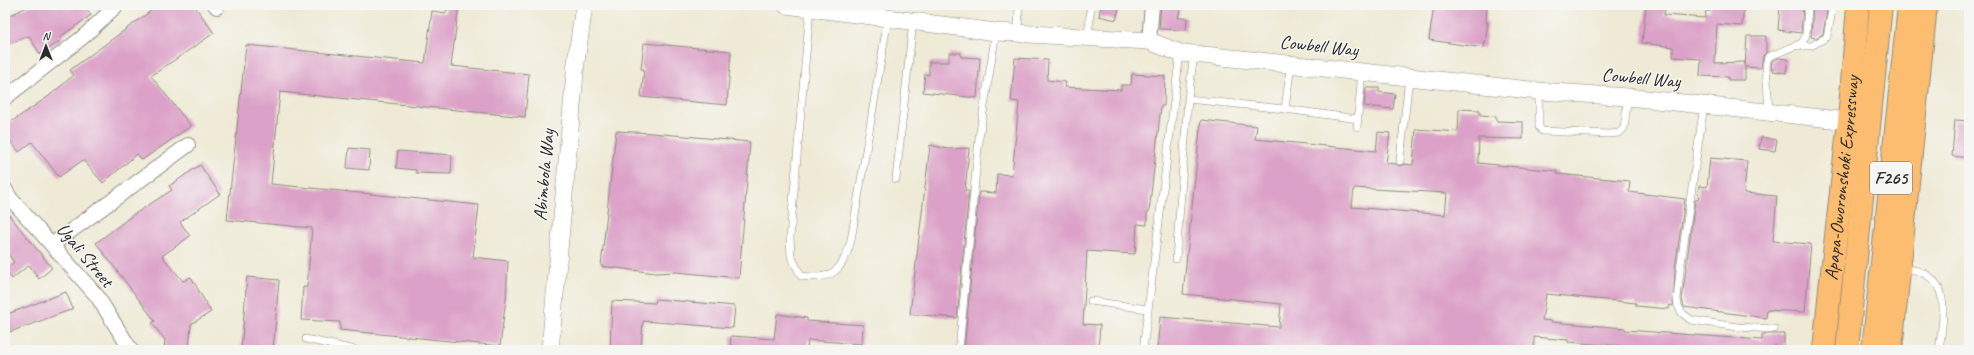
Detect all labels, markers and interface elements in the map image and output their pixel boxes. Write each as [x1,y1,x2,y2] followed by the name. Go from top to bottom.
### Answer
[26,26,66,66] north arrow
[43,29,52,43] text: N
[1279,30,1361,62] street label: Cowbell Way
[1601,63,1683,94] street label: Cowbell Way
[1819,73,1865,281] street label: Apapa-Oworonshoki Expressway
[528,127,560,222] street label: Abimbola Way
[1870,162,1912,194] road number: F265
[51,218,120,293] street label: Ugali Street

